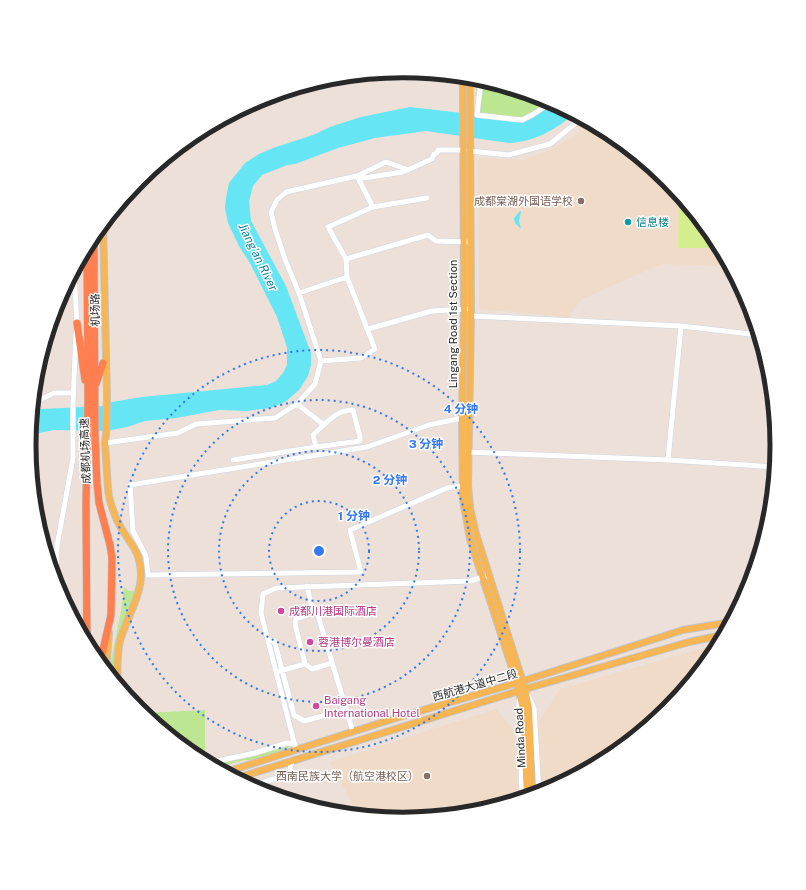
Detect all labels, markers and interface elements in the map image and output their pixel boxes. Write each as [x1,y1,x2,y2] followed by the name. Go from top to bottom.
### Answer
[474,195,573,207] place label: 成都棠湖外国语学校
[576,196,586,206] marker: 成都棠湖外国语学校
[636,216,669,228] place label: 信息楼
[623,217,633,227] marker: 信息楼
[236,221,281,293] water label: Jiang'an River
[447,260,459,388] street label: Lingang Road 1st Section
[89,293,101,327] street label: 机场路
[444,402,478,416] text: 4 分钟
[78,418,92,484] street label: 成都机场高速
[409,437,443,451] text: 3 分钟
[373,473,407,487] text: 2 分钟
[338,509,370,523] text: 1 分钟
[312,544,326,558] centre of rings
[289,605,377,617] place label: 成都川港国际酒店
[276,606,286,616] marker: 成都川港国际酒店
[318,636,395,648] place label: 蓉港博尔曼酒店
[305,637,315,647] marker: 蓉港博尔曼酒店
[431,667,519,703] street label: 西航港大道中二段
[324,694,420,719] place label: Baigang International Hotel
[311,701,321,711] marker: Baigang International Hotel
[512,708,528,768] street label: Minda Road
[276,770,419,782] place label: 西南民族大学（航空港校区）
[422,771,432,781] marker: 西南民族大学（航空港校区）

